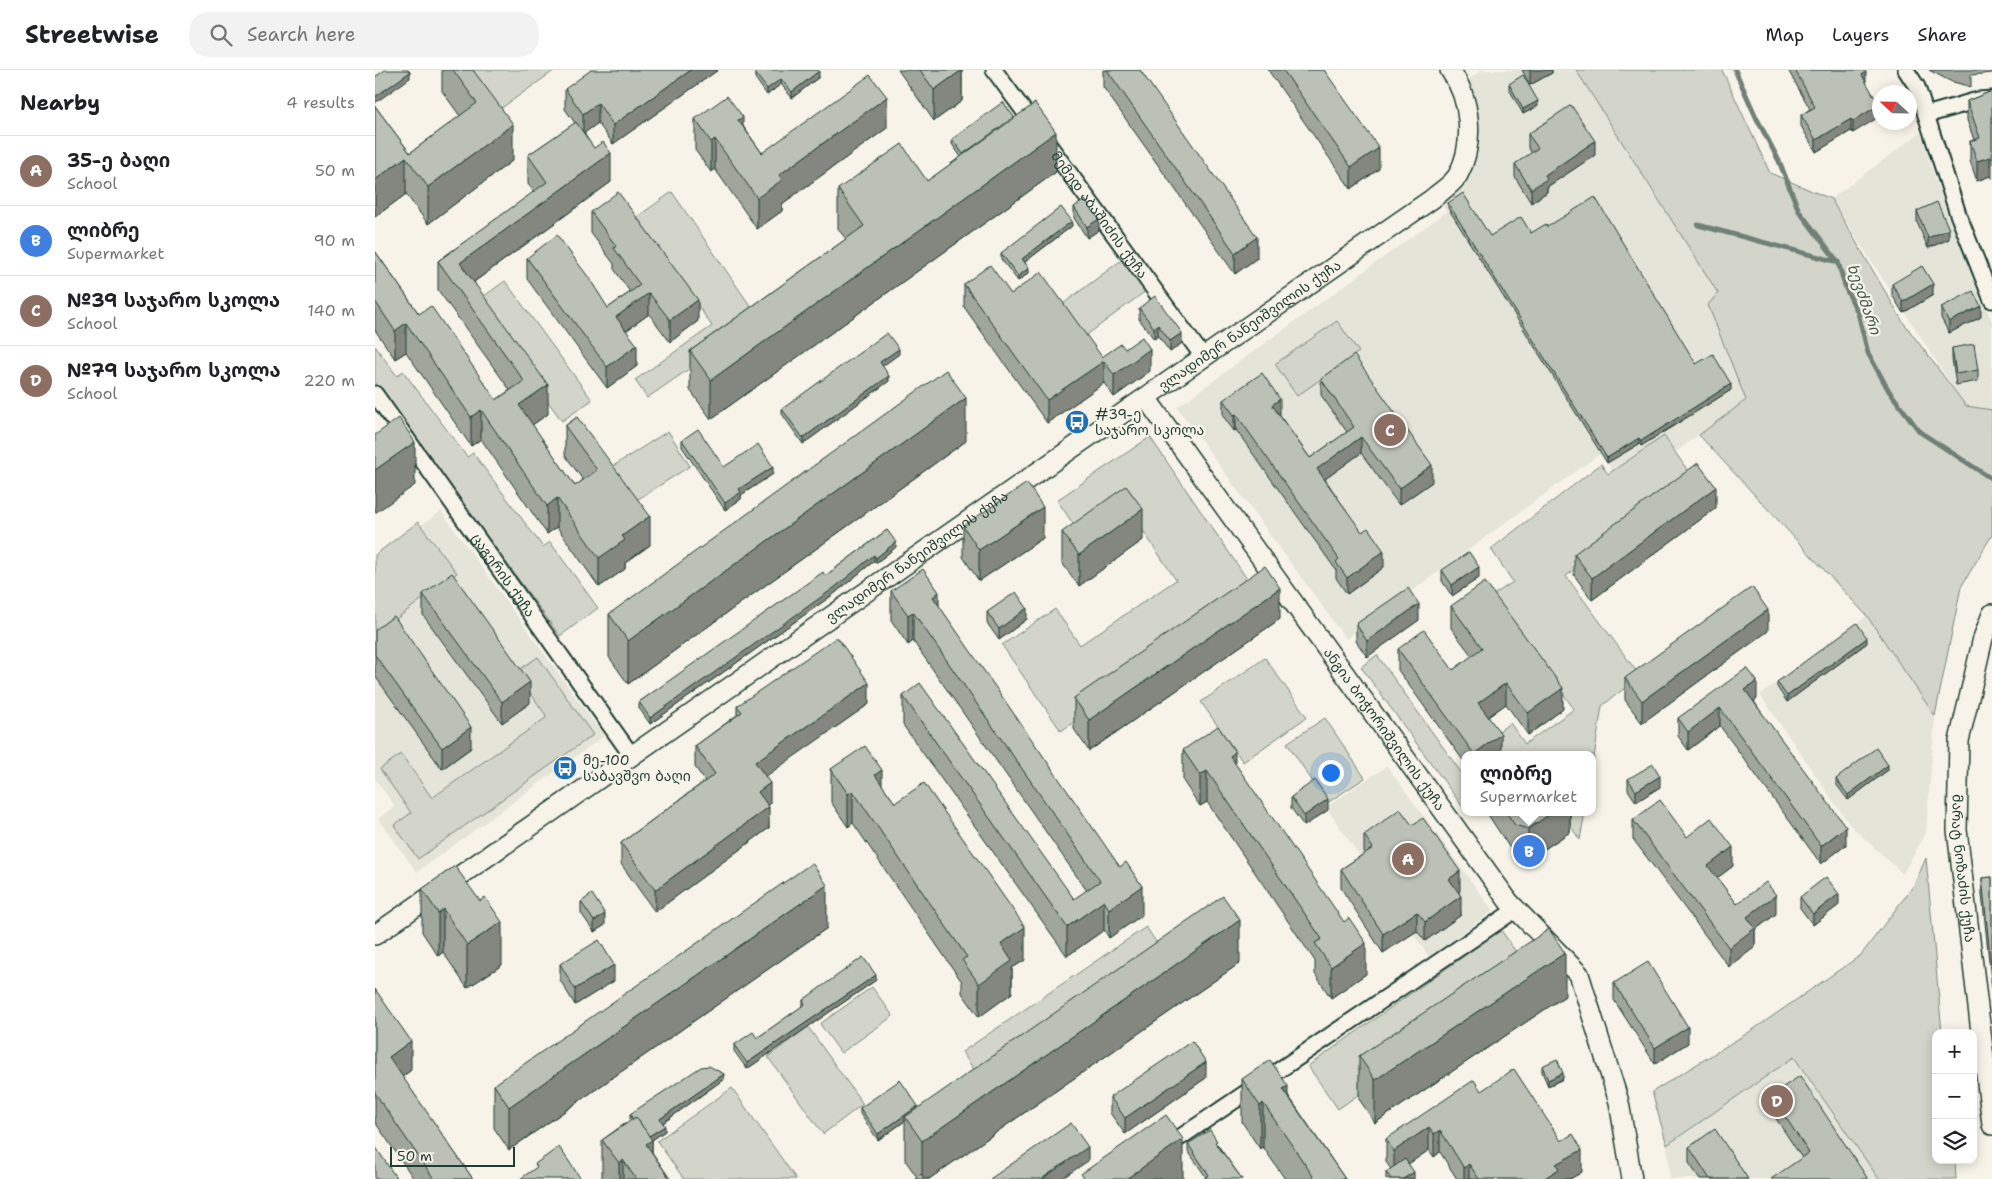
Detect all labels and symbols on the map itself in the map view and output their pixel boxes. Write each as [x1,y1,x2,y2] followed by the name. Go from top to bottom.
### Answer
[1872,85,1917,130] north arrow
[1047,148,1152,282] street label: მემედ აბაშიძის ქუჩა
[1155,256,1344,395] street label: ვლადიმერ ნანეიშვილის ქუჩა
[1843,261,1886,338] water label: ხევძმარი
[1095,405,1204,439] place label: #39-ე საჯარო სკოლა
[1064,409,1090,435] bus stop icon: #39-ე საჯარო სკოლა
[1374,411,1406,449] pin: C
[822,487,1011,626] street label: ვლადიმერ ნანეიშვილის ქუჩა
[468,530,539,620] street label: ცაგერის ქუჩა
[1320,644,1449,814] street label: ანგია ბოჭორიშვილის ქუჩა
[583,751,691,785] place label: მე-100 საბავშვო ბაღი
[552,755,578,781] bus stop icon: მე-100 საბავშვო ბაღი
[1318,760,1344,786] your location
[1948,794,1979,943] street label: მარატ ნოზაძის ქუჩა
[1513,832,1545,870] pin: B
[1392,840,1424,878] pin: A
[1761,1082,1793,1120] pin: D
[390,1144,515,1167] scale bar

